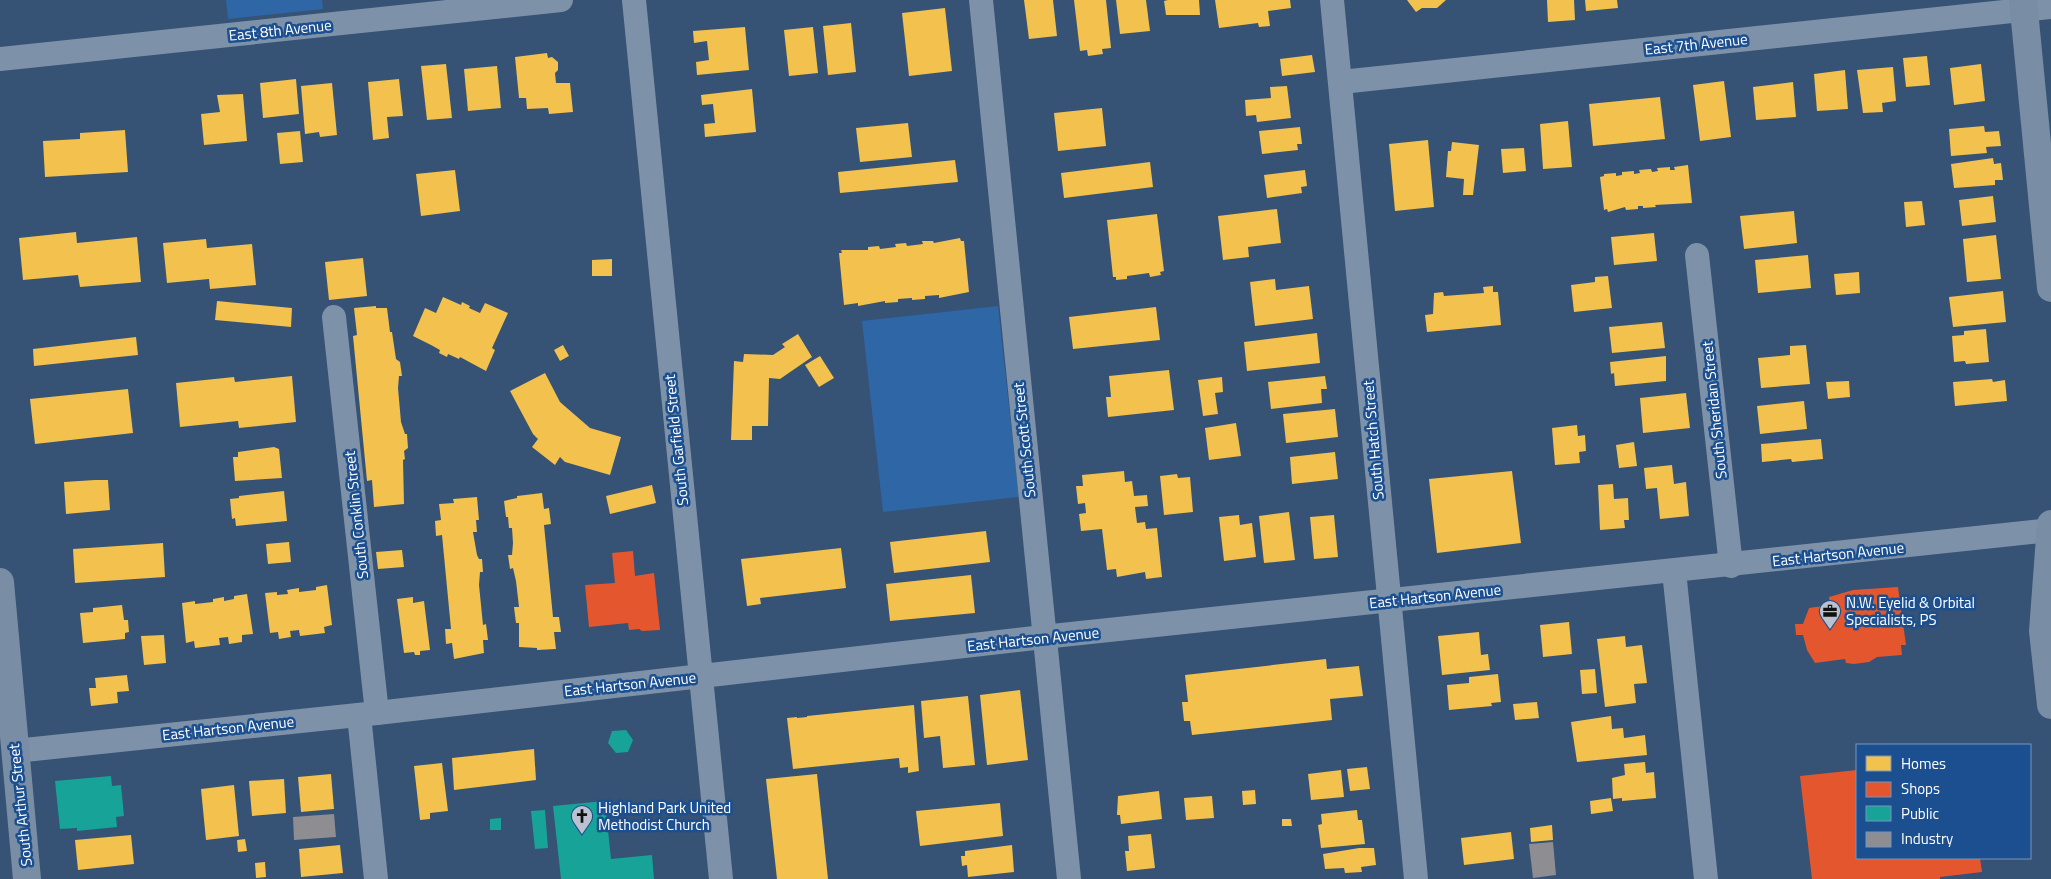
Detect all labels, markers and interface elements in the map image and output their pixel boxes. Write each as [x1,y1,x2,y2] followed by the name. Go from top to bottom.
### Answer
[227,13,333,47] street label: East 8th Avenue
[1643,27,1749,61] street label: East 7th Avenue
[1695,339,1733,480] street label: South Sheridan Street
[658,373,694,507] street label: South Garfield Street
[1356,378,1390,501] street label: South Hatch Street
[1006,381,1041,499] street label: South Scott Street
[338,449,374,580] street label: South Conklin Street
[1771,536,1905,572] street label: East Hartson Avenue
[1368,578,1502,614] street label: East Hartson Avenue
[1846,591,1975,631] place label: N.W. Eyelid & Orbital Specialists, PS
[1818,599,1842,630] office icon: N.W. Eyelid & Orbital Specialists, PS
[966,621,1100,657] street label: East Hartson Avenue
[563,666,697,702] street label: East Hartson Avenue
[161,710,295,746] street label: East Hartson Avenue
[2,742,38,867] street label: South Arthur Street
[1856,744,2031,859] legend
[1901,752,1946,775] text: Homes
[1901,777,1940,800] text: Shops
[598,796,731,836] place label: Highland Park United Methodist Church
[1901,802,1939,825] text: Public
[570,804,594,835] church icon: Highland Park United Methodist Church
[1901,827,1953,850] text: Industry

